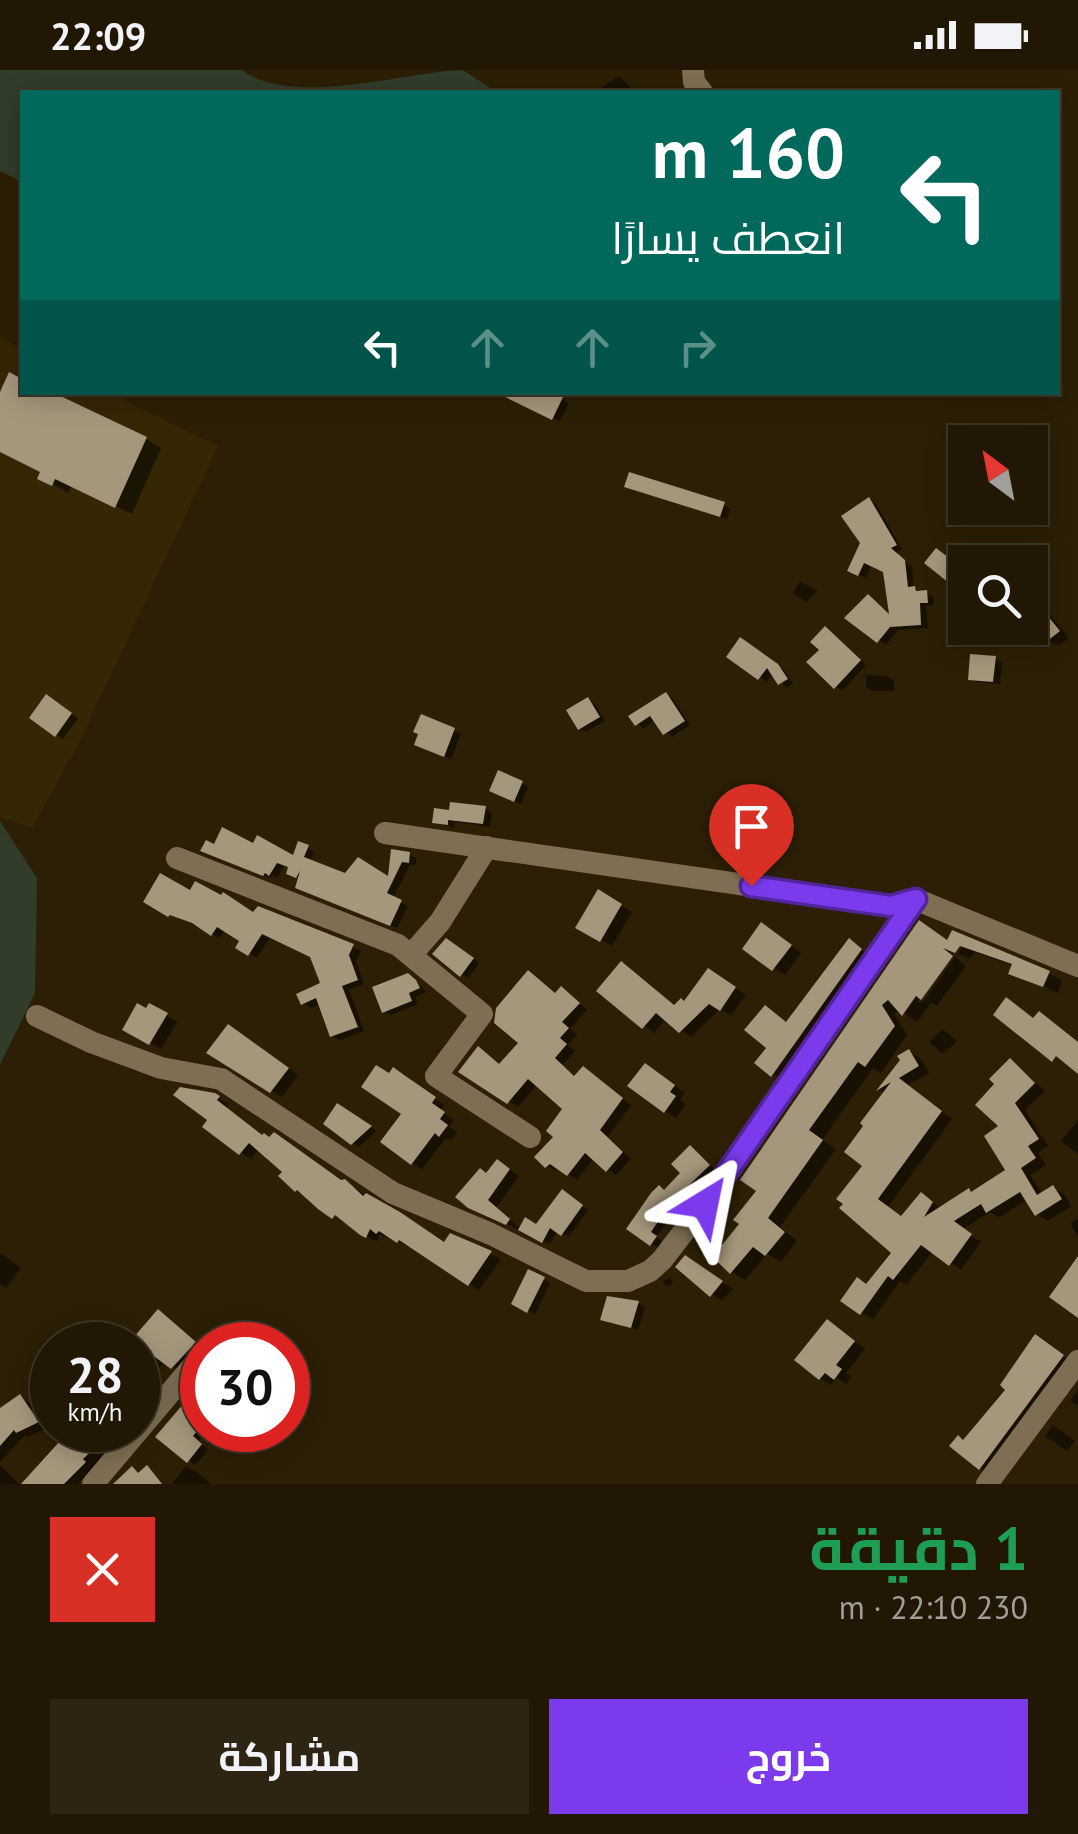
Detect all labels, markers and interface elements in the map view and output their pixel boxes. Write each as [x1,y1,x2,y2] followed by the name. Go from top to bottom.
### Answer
[50,11,146,60] text: 22:09
[652,107,845,197] text: 160 m
[880,130,1010,260] icon: left
[611,208,845,266] text: انعطف يسارًا
[355,320,410,375] icon: left
[460,320,515,375] icon: ahead
[565,320,620,375] icon: ahead
[670,320,725,375] icon: right
[948,425,1048,525] north arrow
[948,425,1048,645] map controls
[948,545,1048,645] button: search
[709,784,794,887] pin
[724,799,779,854] icon: arrive
[653,1152,757,1256] position arrow
[180,1322,310,1452] speed limit sign: 30
[67,1342,123,1407] text: 28
[68,1396,122,1428] text: km/h
[809,1509,1028,1587] text: 1 دقيقة
[50,1517,155,1622] button: close
[839,1586,1028,1628] text: 230 m · 22:10
[50,1699,529,1814] button: مشاركة
[549,1699,1028,1814] button: خروج

